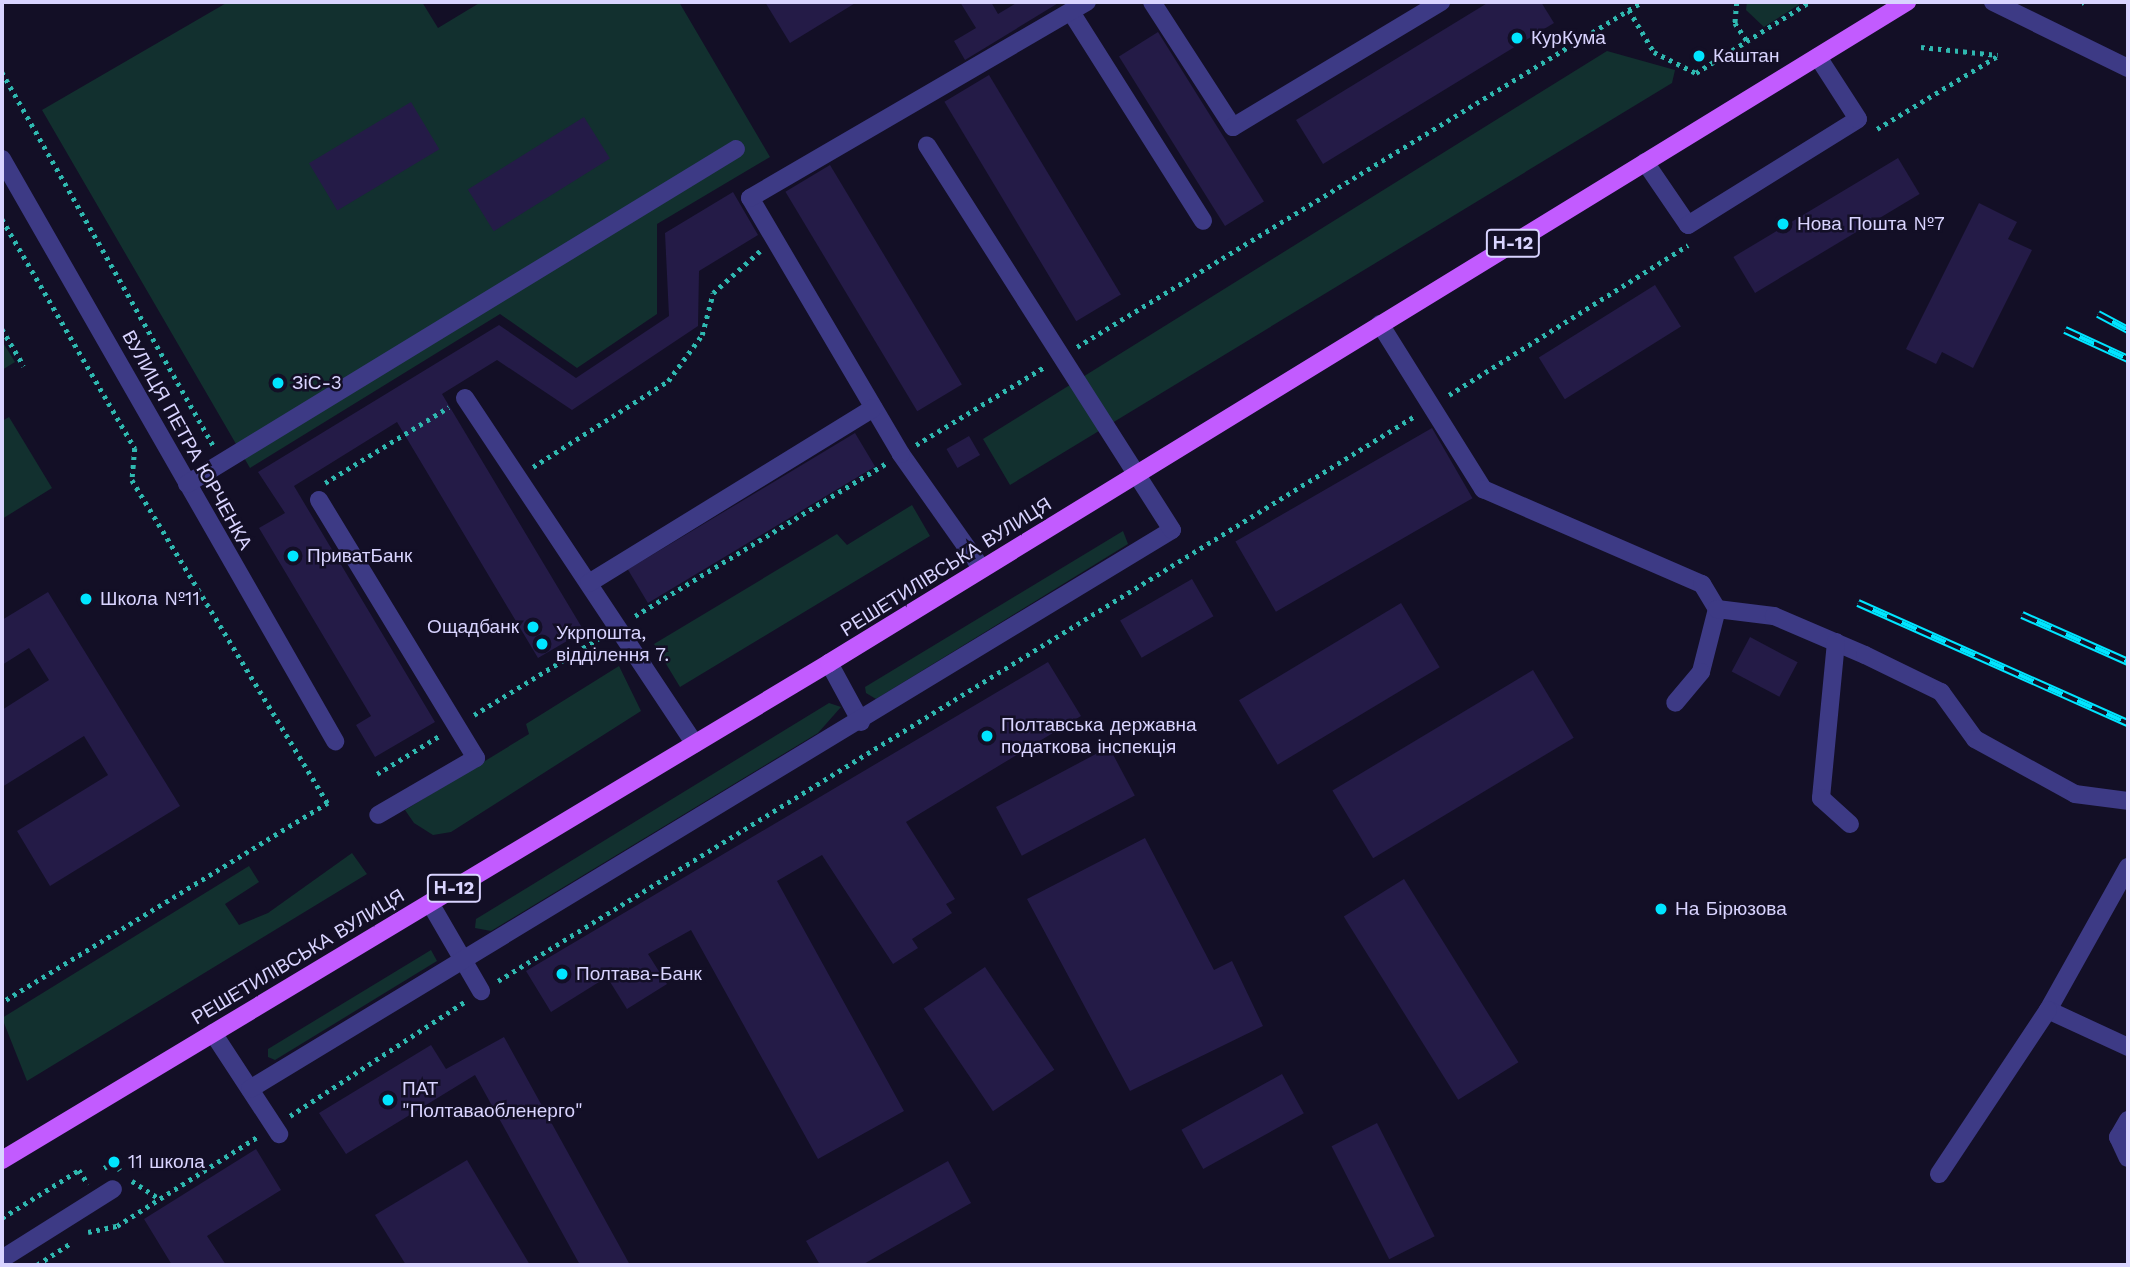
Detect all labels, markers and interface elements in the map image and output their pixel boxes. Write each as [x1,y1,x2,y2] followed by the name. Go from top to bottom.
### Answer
[1531,27,1606,49] place label: КурКума
[1509,30,1525,46] marker: КурКума
[1713,45,1779,67] place label: Каштан
[1691,48,1707,64] marker: Каштан
[1797,213,1945,235] place label: Нова Пошта №7
[1775,216,1791,232] marker: Нова Пошта №7
[1485,229,1541,258] road number: Н-12
[117,326,257,554] street label: ВУЛИЦЯ ПЕТРА ЮРЧЕНКА
[292,372,342,394] place label: ЗіС-3
[270,375,286,391] marker: ЗіС-3
[836,493,1056,641] street label: РЕШЕТИЛІВСЬКА ВУЛИЦЯ
[307,545,412,567] place label: ПриватБанк
[285,548,301,564] marker: ПриватБанк
[100,588,200,610] place label: Школа №11
[78,591,94,607] marker: Школа №11
[427,616,519,638] place label: Ощадбанк
[525,619,541,635] marker: Ощадбанк
[556,622,670,666] place label: Укрпошта, відділення 7.
[534,636,550,652] marker: Укрпошта, відділення 7.
[1001,714,1197,758] place label: Полтавська державна податкова інспекція
[979,728,995,744] marker: Полтавська державна податкова інспекція
[426,874,482,903] road number: Н-12
[187,884,409,1030] street label: РЕШЕТИЛІВСЬКА ВУЛИЦЯ
[1675,898,1787,920] place label: На Бірюзова
[1653,901,1669,917] marker: На Бірюзова
[576,963,702,985] place label: Полтава-Банк
[554,966,570,982] marker: Полтава-Банк
[402,1078,583,1122] place label: ПАТ "Полтаваобленерго"
[380,1092,396,1108] marker: ПАТ "Полтаваобленерго"
[128,1151,205,1173] place label: 11 школа
[106,1154,122,1170] marker: 11 школа

